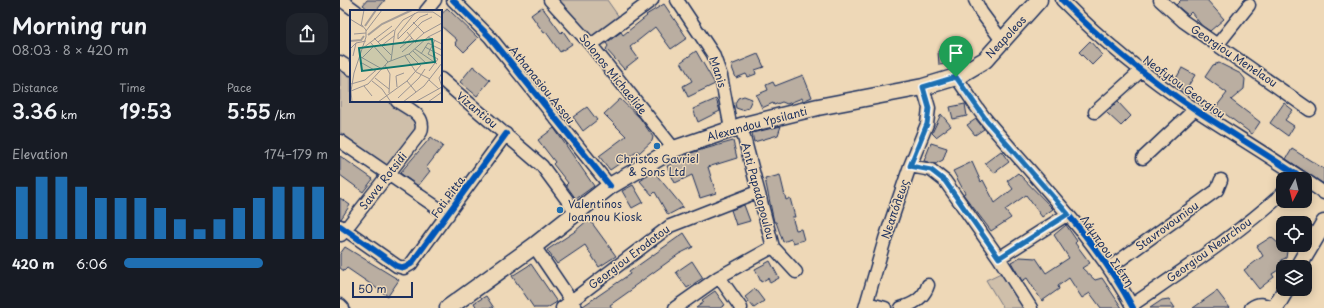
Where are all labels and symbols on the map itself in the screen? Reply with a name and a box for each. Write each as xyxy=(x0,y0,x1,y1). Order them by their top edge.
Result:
inset map xyxy=(350,10,442,102)
street label: Neapoleos xyxy=(981,11,1030,62)
street label: Georgiou Menelaou xyxy=(1187,20,1281,91)
street label: Solonos Michaelide xyxy=(575,30,651,118)
pin xyxy=(939,36,973,77)
street label: Athanasiou Assou xyxy=(505,42,579,128)
street label: Neofytou Georgiou xyxy=(1140,51,1229,122)
street label: Manis xyxy=(705,54,731,90)
street label: Vizantiou xyxy=(453,87,502,132)
street label: Alexandou Ypsilanti xyxy=(705,102,809,145)
street label: Anti Papadopoulou xyxy=(737,140,780,241)
marker: Christos Gavriel & Sons Ltd xyxy=(652,141,662,151)
street label: Savva Rotsidi xyxy=(355,148,411,213)
place label: Christos Gavriel & Sons Ltd xyxy=(615,150,699,180)
street label: Foti Pitta xyxy=(426,172,469,221)
north arrow xyxy=(1276,172,1312,208)
street label: Νεαπόλεως xyxy=(876,176,913,241)
place label: Valentinos Ioannou Kiosk xyxy=(568,195,642,225)
street label: Stavrovouniou xyxy=(1132,197,1202,254)
marker: Valentinos Ioannou Kiosk xyxy=(555,205,565,215)
street label: Λάμπρου Σιέπη xyxy=(1076,212,1138,290)
street label: Georgiou Nearchou xyxy=(1163,213,1255,286)
street label: Georgiou Erodotou xyxy=(584,220,673,293)
scale bar xyxy=(352,280,413,299)

